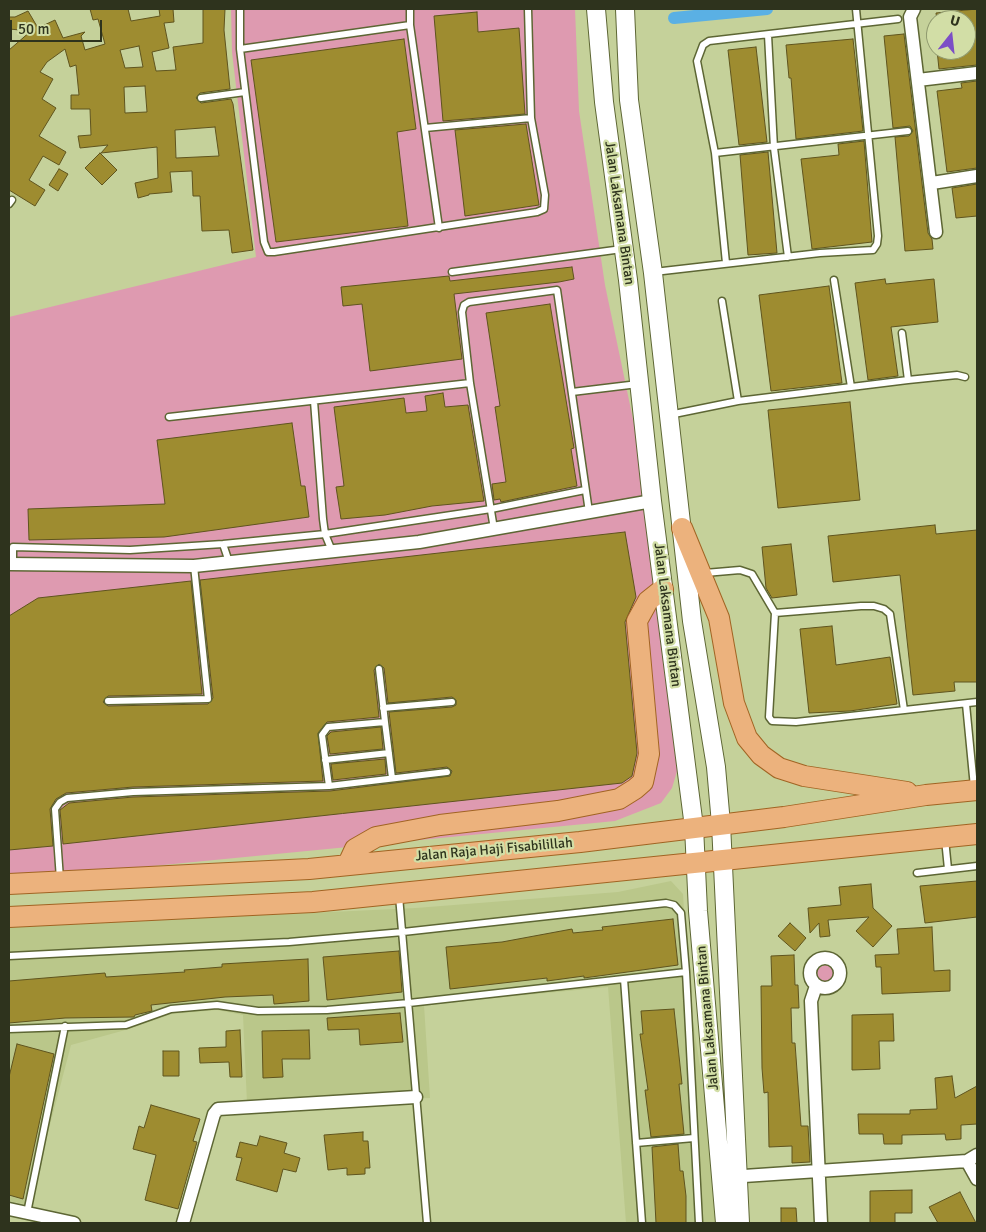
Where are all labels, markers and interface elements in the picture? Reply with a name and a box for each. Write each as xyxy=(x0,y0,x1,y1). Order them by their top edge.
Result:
scale bar xyxy=(12,10,105,42)
north arrow xyxy=(926,10,976,60)
text: U xyxy=(948,12,962,31)
text: 50 m xyxy=(18,20,49,38)
street label: Jalan Laksamana Bintan xyxy=(601,140,637,286)
street label: Jalan Laksamana Bintan xyxy=(650,542,684,688)
street label: Jalan Raja Haji Fisabilillah xyxy=(415,835,573,865)
street label: Jalan Laksamana Bintan xyxy=(693,945,723,1091)

